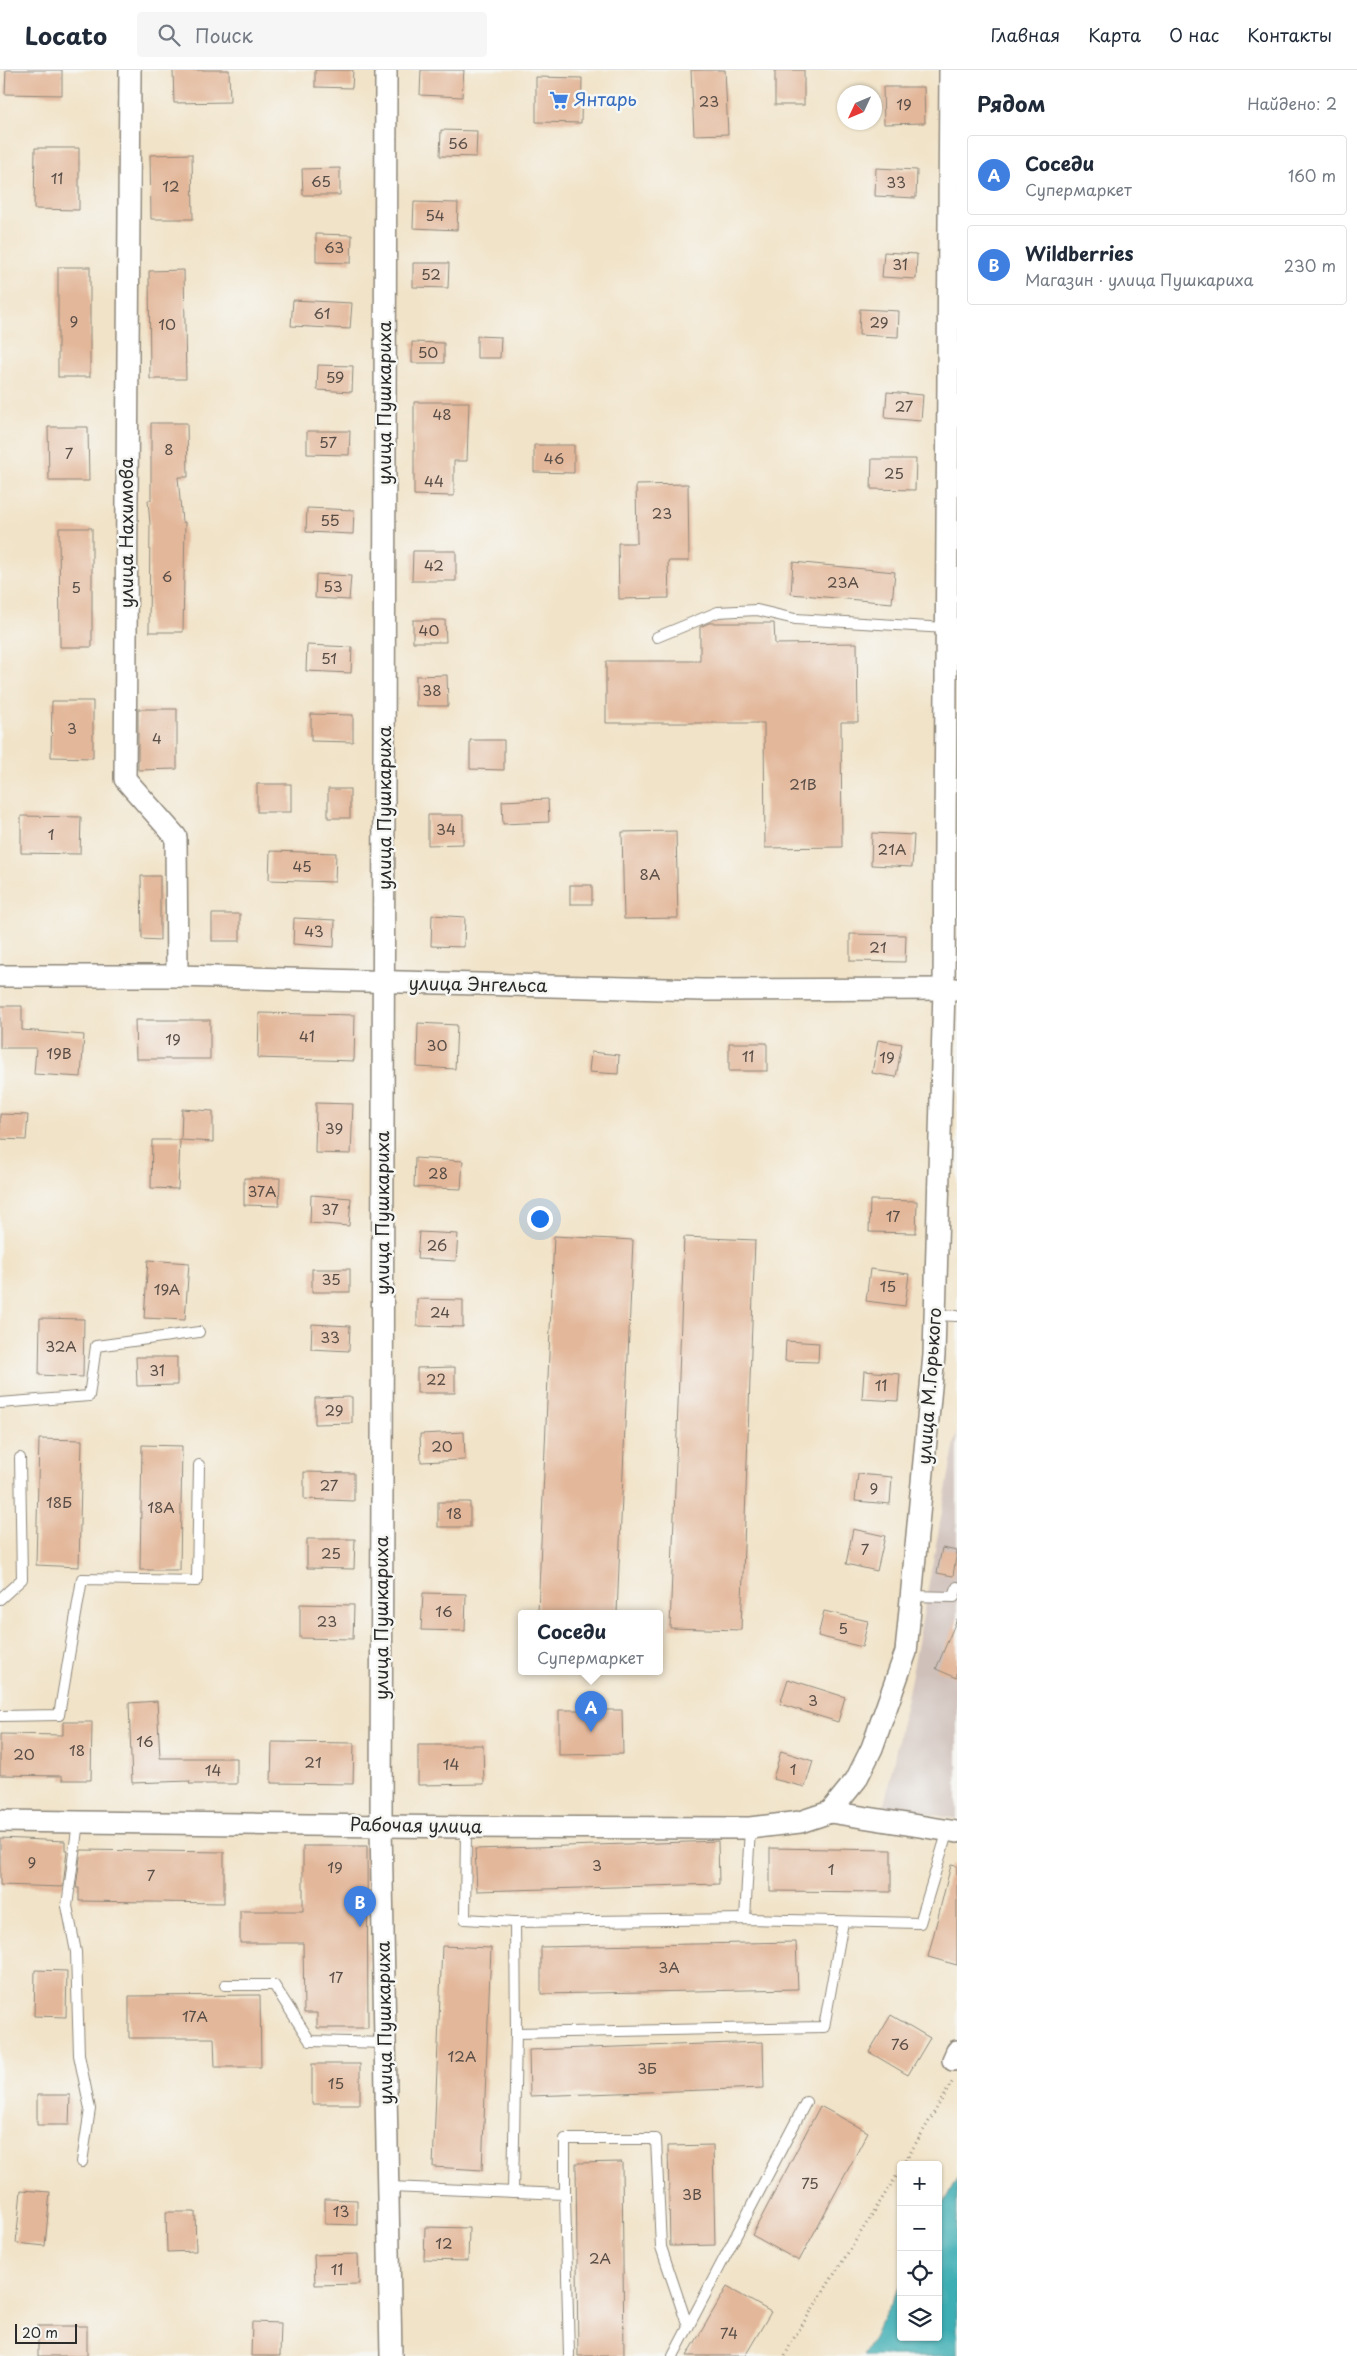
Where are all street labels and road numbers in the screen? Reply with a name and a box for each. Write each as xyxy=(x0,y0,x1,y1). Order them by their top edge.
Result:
street label: улица Пушкариха xyxy=(370,320,397,485)
street label: улица Нахимова xyxy=(112,457,139,608)
street label: улица Пушкариха xyxy=(370,725,397,890)
street label: улица Энгельса xyxy=(408,969,548,998)
street label: улица Пушкариха xyxy=(368,1130,395,1295)
street label: улица М.Горького xyxy=(910,1306,947,1465)
street label: улица Пушкариха xyxy=(367,1535,394,1700)
street label: Рабочая улица xyxy=(350,1810,483,1839)
street label: улица Пушкариха xyxy=(369,1940,398,2105)

